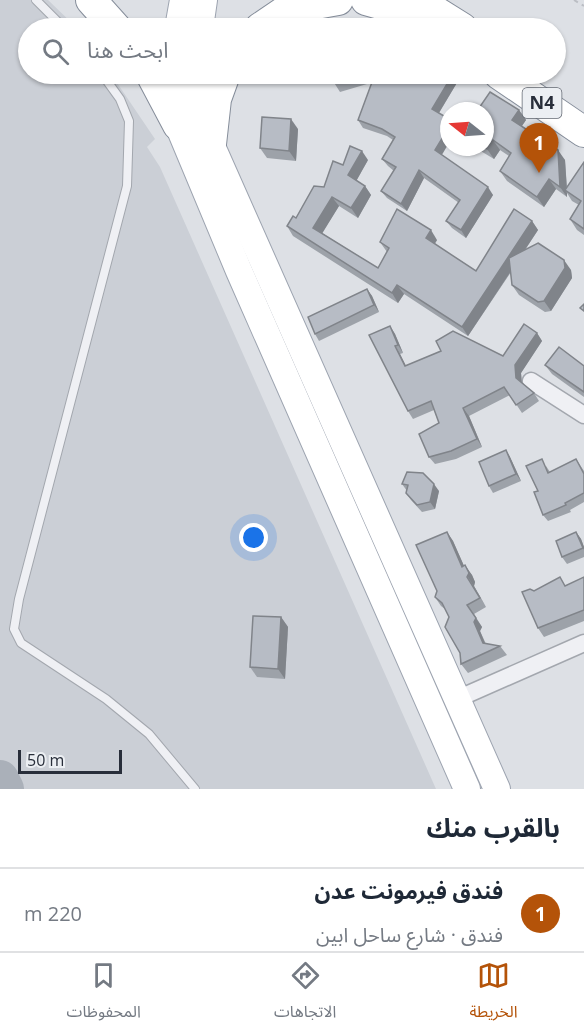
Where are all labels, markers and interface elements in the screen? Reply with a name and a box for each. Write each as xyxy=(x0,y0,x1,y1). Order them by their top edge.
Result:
search box xyxy=(18,18,566,84)
text: ابحث هنا xyxy=(87,34,169,64)
icon: search xyxy=(39,35,72,68)
road number: N4 xyxy=(522,88,562,118)
north arrow xyxy=(440,102,494,156)
pin: 1 xyxy=(520,124,558,173)
your location xyxy=(239,523,268,552)
scale bar xyxy=(18,747,122,774)
text: 50 m xyxy=(27,749,64,771)
text: بالقرب منك xyxy=(426,809,560,845)
text: فندق فيرمونت عدن xyxy=(314,875,503,905)
text: 220 m xyxy=(24,900,82,927)
text: 1 xyxy=(535,900,546,927)
text: فندق · شارع ساحل ابين xyxy=(316,921,503,948)
tab: المحفوظات xyxy=(67,959,141,1029)
tab: الاتجاهات xyxy=(274,959,336,1029)
tab: الخريطة xyxy=(470,959,517,1029)

